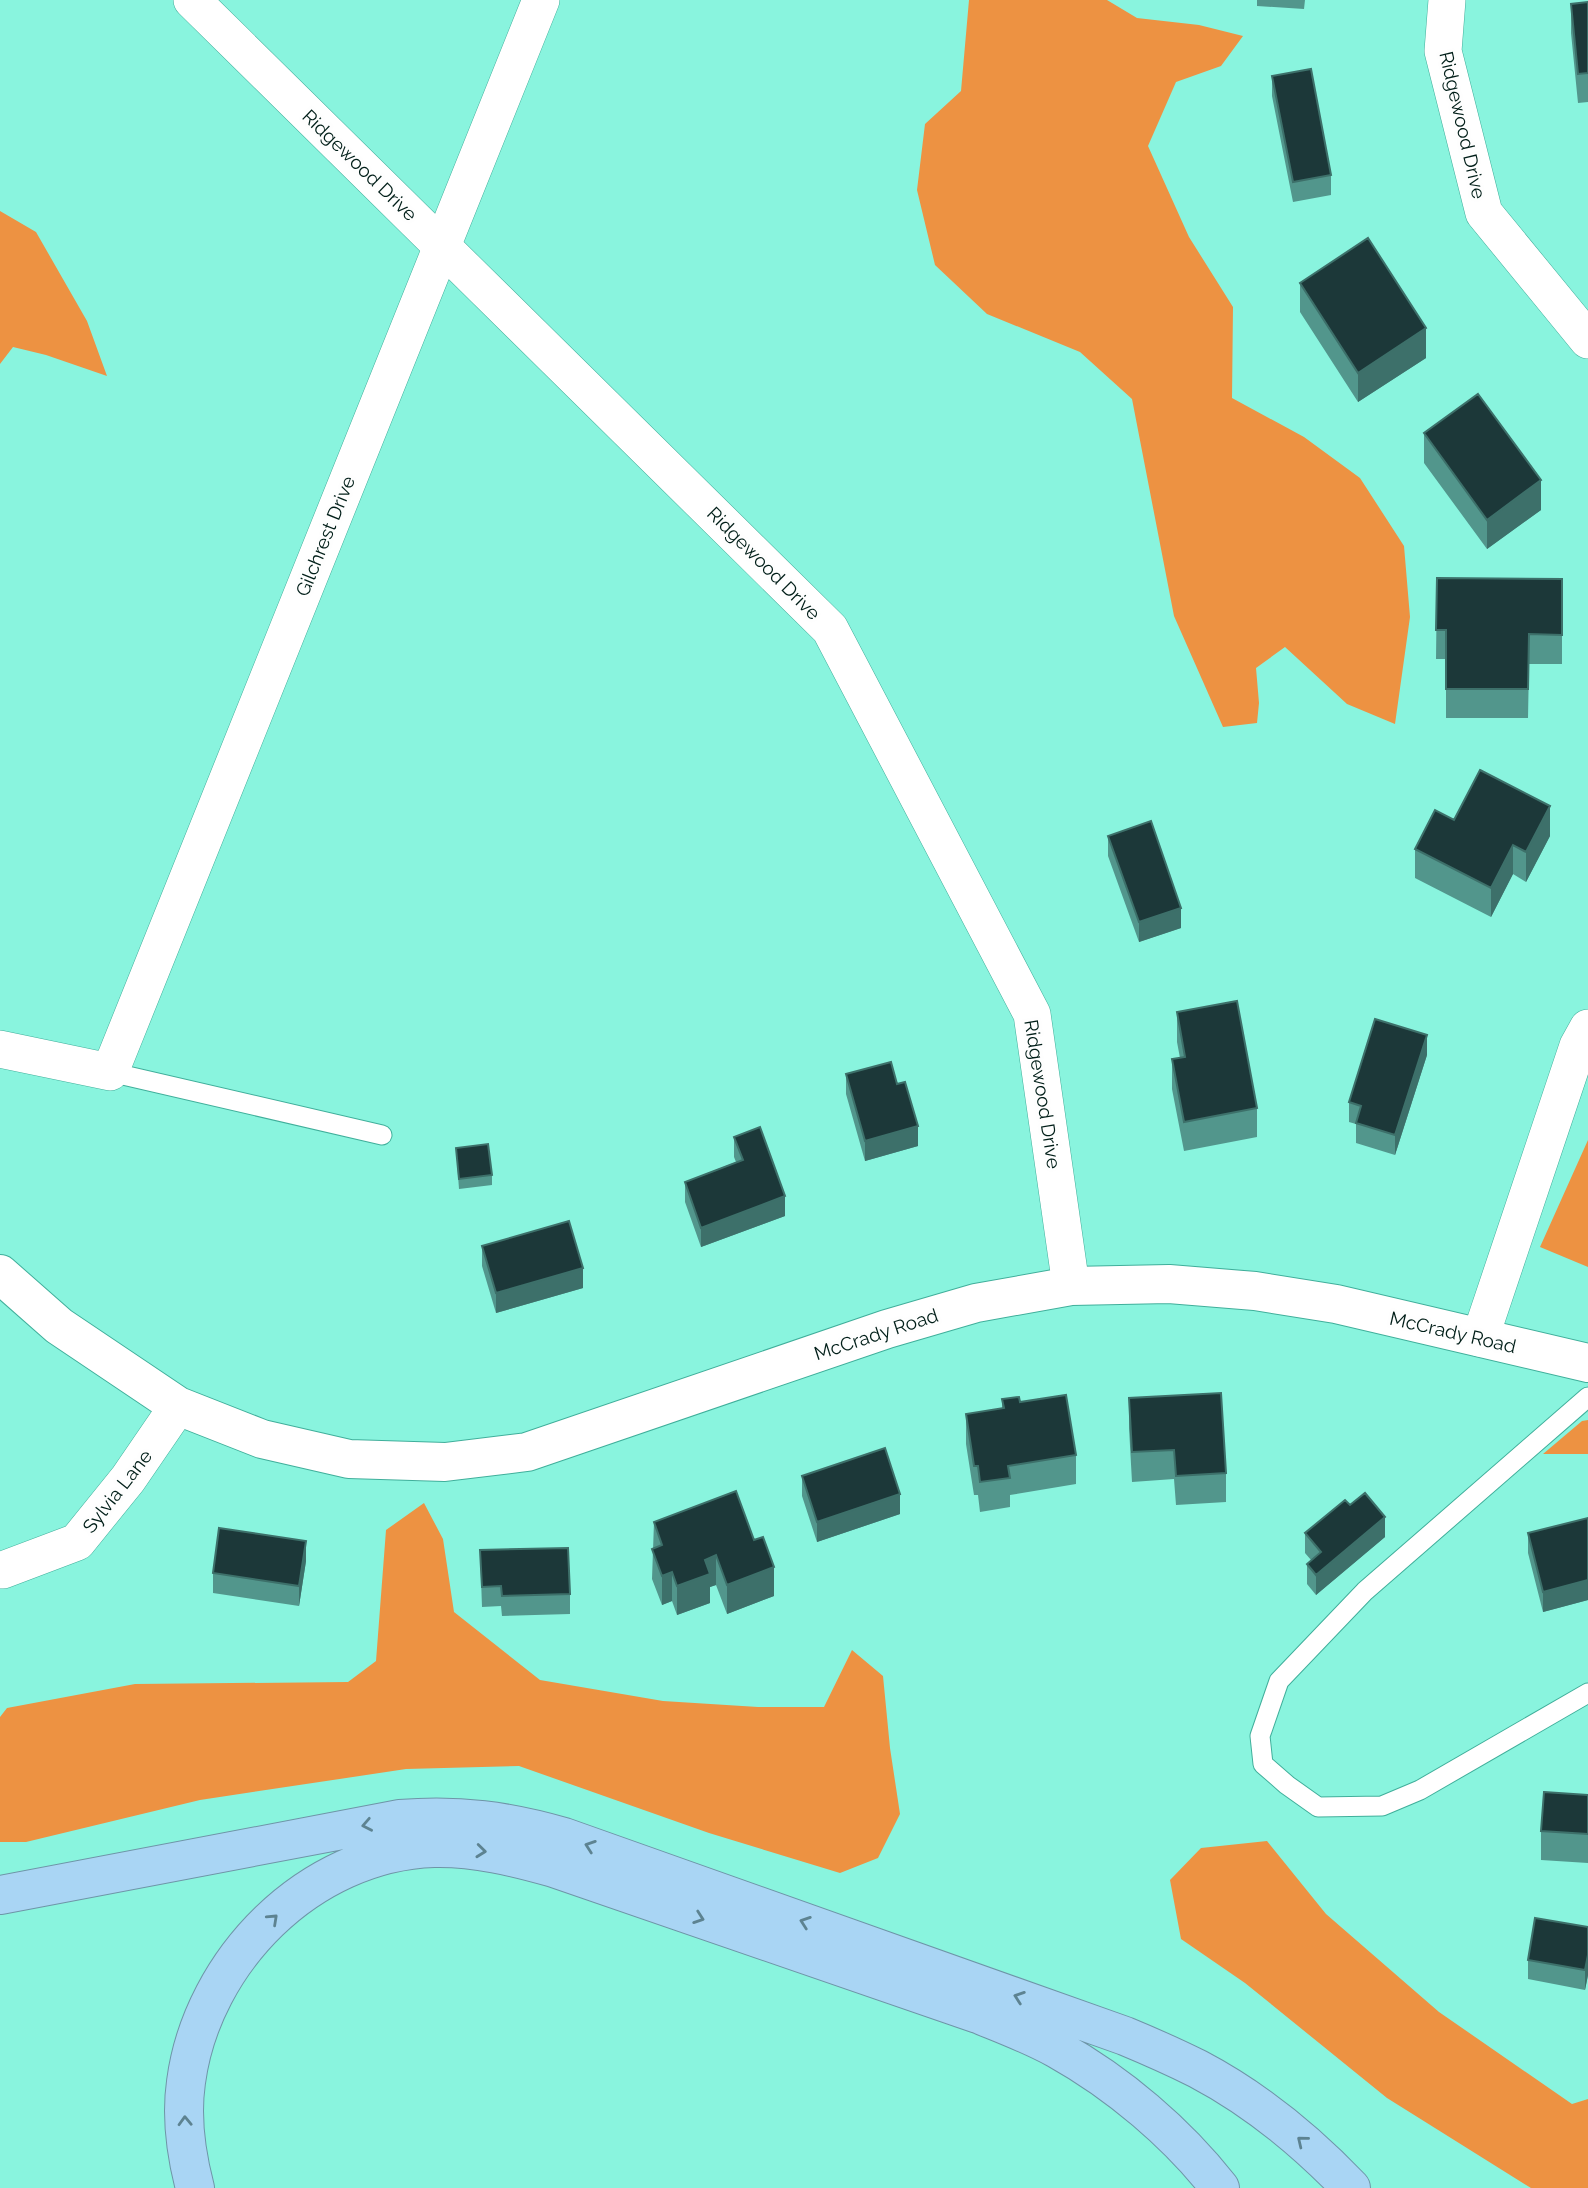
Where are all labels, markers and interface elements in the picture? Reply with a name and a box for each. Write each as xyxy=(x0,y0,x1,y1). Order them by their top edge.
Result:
street label: Ridgewood Drive xyxy=(1435,49,1491,201)
street label: Ridgewood Drive xyxy=(298,105,422,225)
street label: Gilchrest Drive xyxy=(291,473,359,599)
street label: Ridgewood Drive xyxy=(703,502,825,624)
street label: Ridgewood Drive xyxy=(1020,1018,1066,1170)
street label: McCrady Road xyxy=(811,1304,941,1364)
street label: McCrady Road xyxy=(1388,1307,1518,1357)
street label: Sylvia Lane xyxy=(78,1445,156,1537)
one-way arrow xyxy=(361,1817,373,1832)
one-way arrow xyxy=(585,1840,597,1854)
one-way arrow xyxy=(476,1844,487,1859)
one-way arrow xyxy=(692,1910,704,1924)
one-way arrow xyxy=(265,1914,278,1927)
one-way arrow xyxy=(799,1916,811,1930)
one-way arrow xyxy=(1014,1991,1026,2005)
one-way arrow xyxy=(177,2115,192,2126)
one-way arrow xyxy=(1297,2137,1310,2149)

